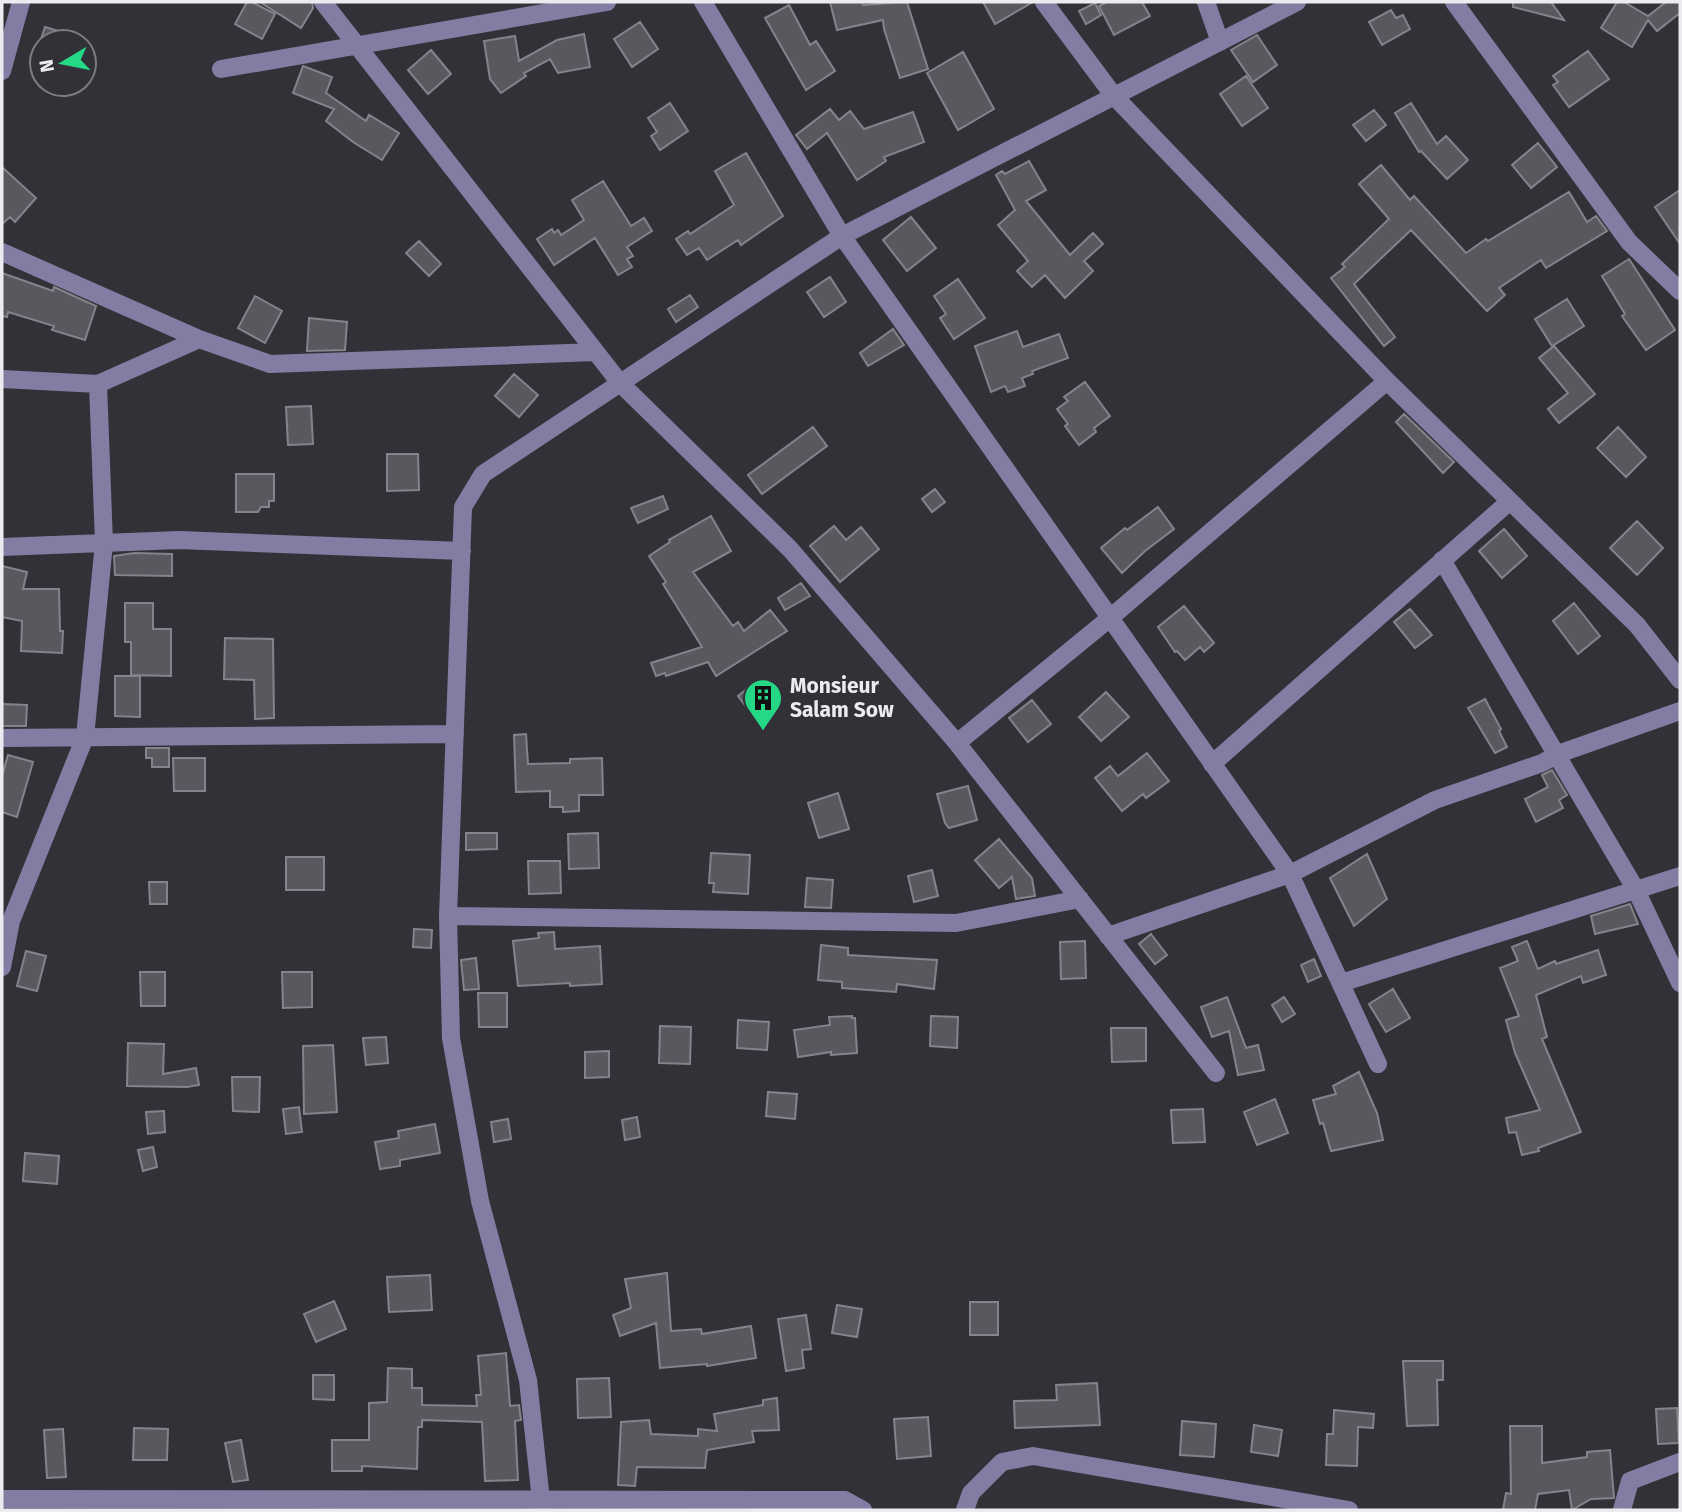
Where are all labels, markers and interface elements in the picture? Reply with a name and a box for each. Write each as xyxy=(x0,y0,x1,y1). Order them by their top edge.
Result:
north arrow xyxy=(28,28,98,98)
text: N xyxy=(34,58,59,74)
place label: Monsieur Salam Sow xyxy=(790,673,894,723)
building icon: Monsieur Salam Sow xyxy=(742,677,784,732)

